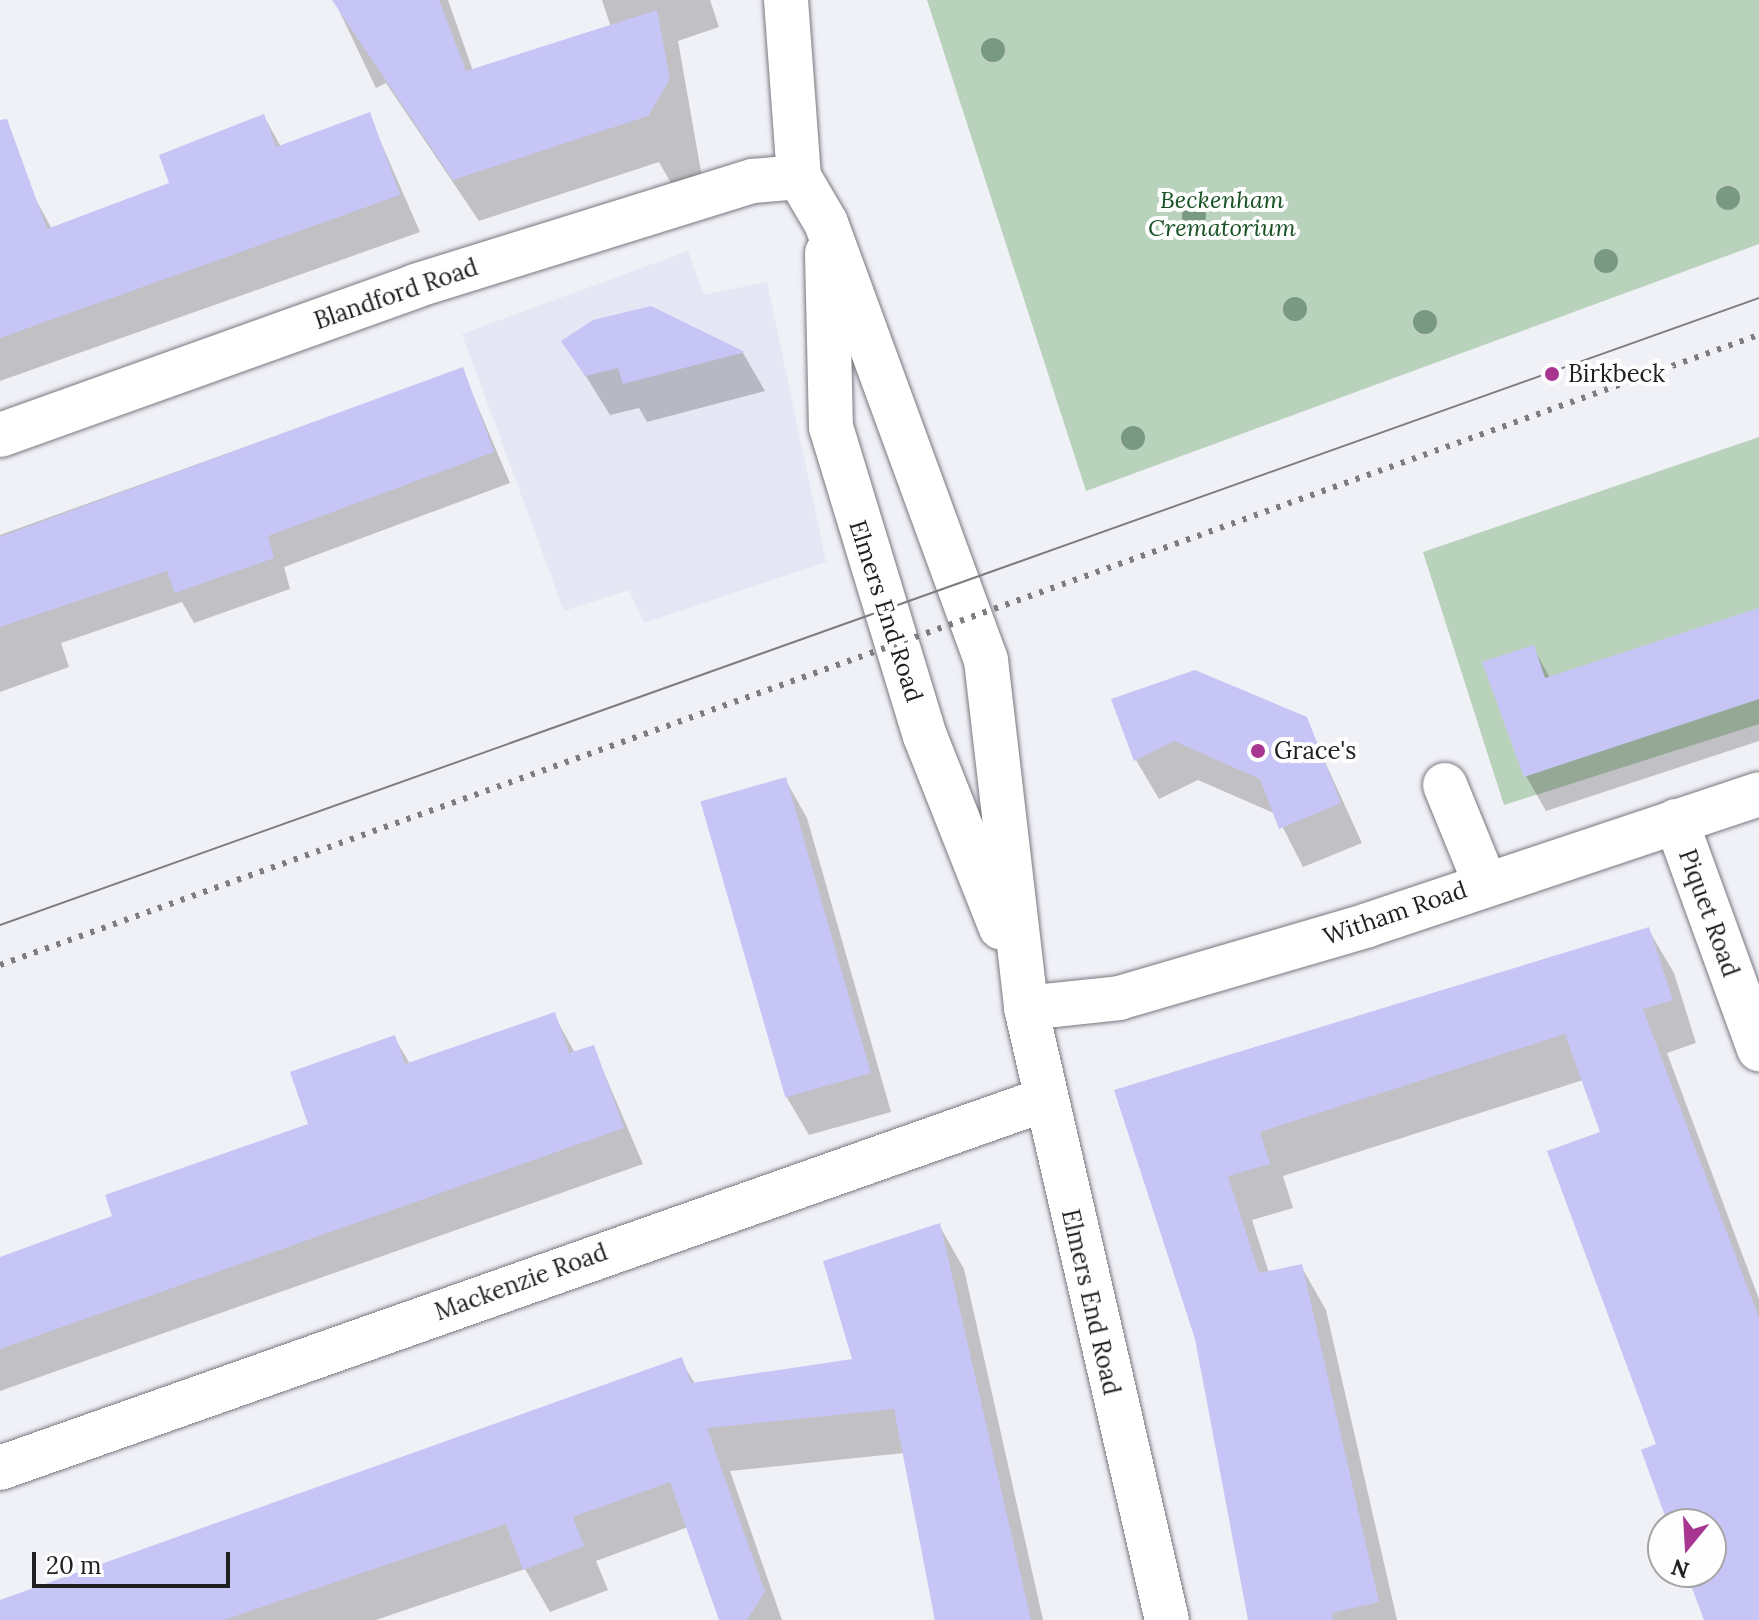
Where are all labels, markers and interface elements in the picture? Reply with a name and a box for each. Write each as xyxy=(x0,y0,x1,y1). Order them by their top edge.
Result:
park label: Beckenham Crematorium xyxy=(1148,186,1296,242)
street label: Blandford Road xyxy=(310,253,482,335)
place label: Birkbeck xyxy=(1568,360,1665,388)
marker: Birkbeck xyxy=(1543,365,1561,383)
street label: Elmers End Road xyxy=(843,516,929,706)
place label: Grace's xyxy=(1274,737,1356,765)
marker: Grace's xyxy=(1249,742,1267,760)
street label: Piquet Road xyxy=(1673,845,1745,981)
street label: Witham Road xyxy=(1319,875,1471,951)
street label: Elmers End Road xyxy=(1056,1206,1126,1398)
street label: Mackenzie Road xyxy=(431,1237,611,1327)
north arrow xyxy=(1647,1508,1727,1588)
scale bar xyxy=(36,1536,234,1586)
text: 20 m xyxy=(46,1550,102,1581)
text: N xyxy=(1668,1553,1693,1585)

